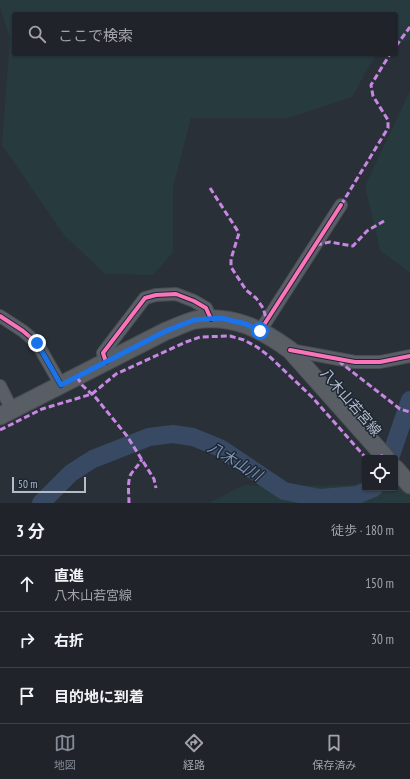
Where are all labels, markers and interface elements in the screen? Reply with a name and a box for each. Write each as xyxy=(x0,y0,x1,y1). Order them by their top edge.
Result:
search box xyxy=(12,12,398,56)
icon: search xyxy=(26,23,48,45)
text: ここで検索 xyxy=(58,26,133,45)
route start xyxy=(251,322,269,340)
route end xyxy=(28,334,46,352)
street label: 八木山若宮線 xyxy=(317,364,385,440)
water label: 八木山川 xyxy=(204,437,267,486)
map controls xyxy=(362,455,398,491)
button: locate xyxy=(362,455,398,491)
scale bar xyxy=(12,475,86,494)
text: 50 m xyxy=(18,477,37,491)
text: 3 分 xyxy=(16,520,45,542)
text: 徒歩 · 180 m xyxy=(331,522,394,539)
text: 直進 xyxy=(54,566,84,585)
icon: ahead xyxy=(16,573,38,595)
text: 150 m xyxy=(365,575,394,592)
text: 八木山若宮線 xyxy=(54,587,132,604)
icon: right xyxy=(16,629,38,651)
text: 右折 xyxy=(54,631,84,650)
text: 30 m xyxy=(371,631,394,648)
icon: arrive xyxy=(16,685,38,707)
text: 目的地に到着 xyxy=(54,687,144,706)
tab: 地図 xyxy=(54,732,76,772)
tab: 経路 xyxy=(183,732,205,772)
tab: 保存済み xyxy=(312,732,356,772)

